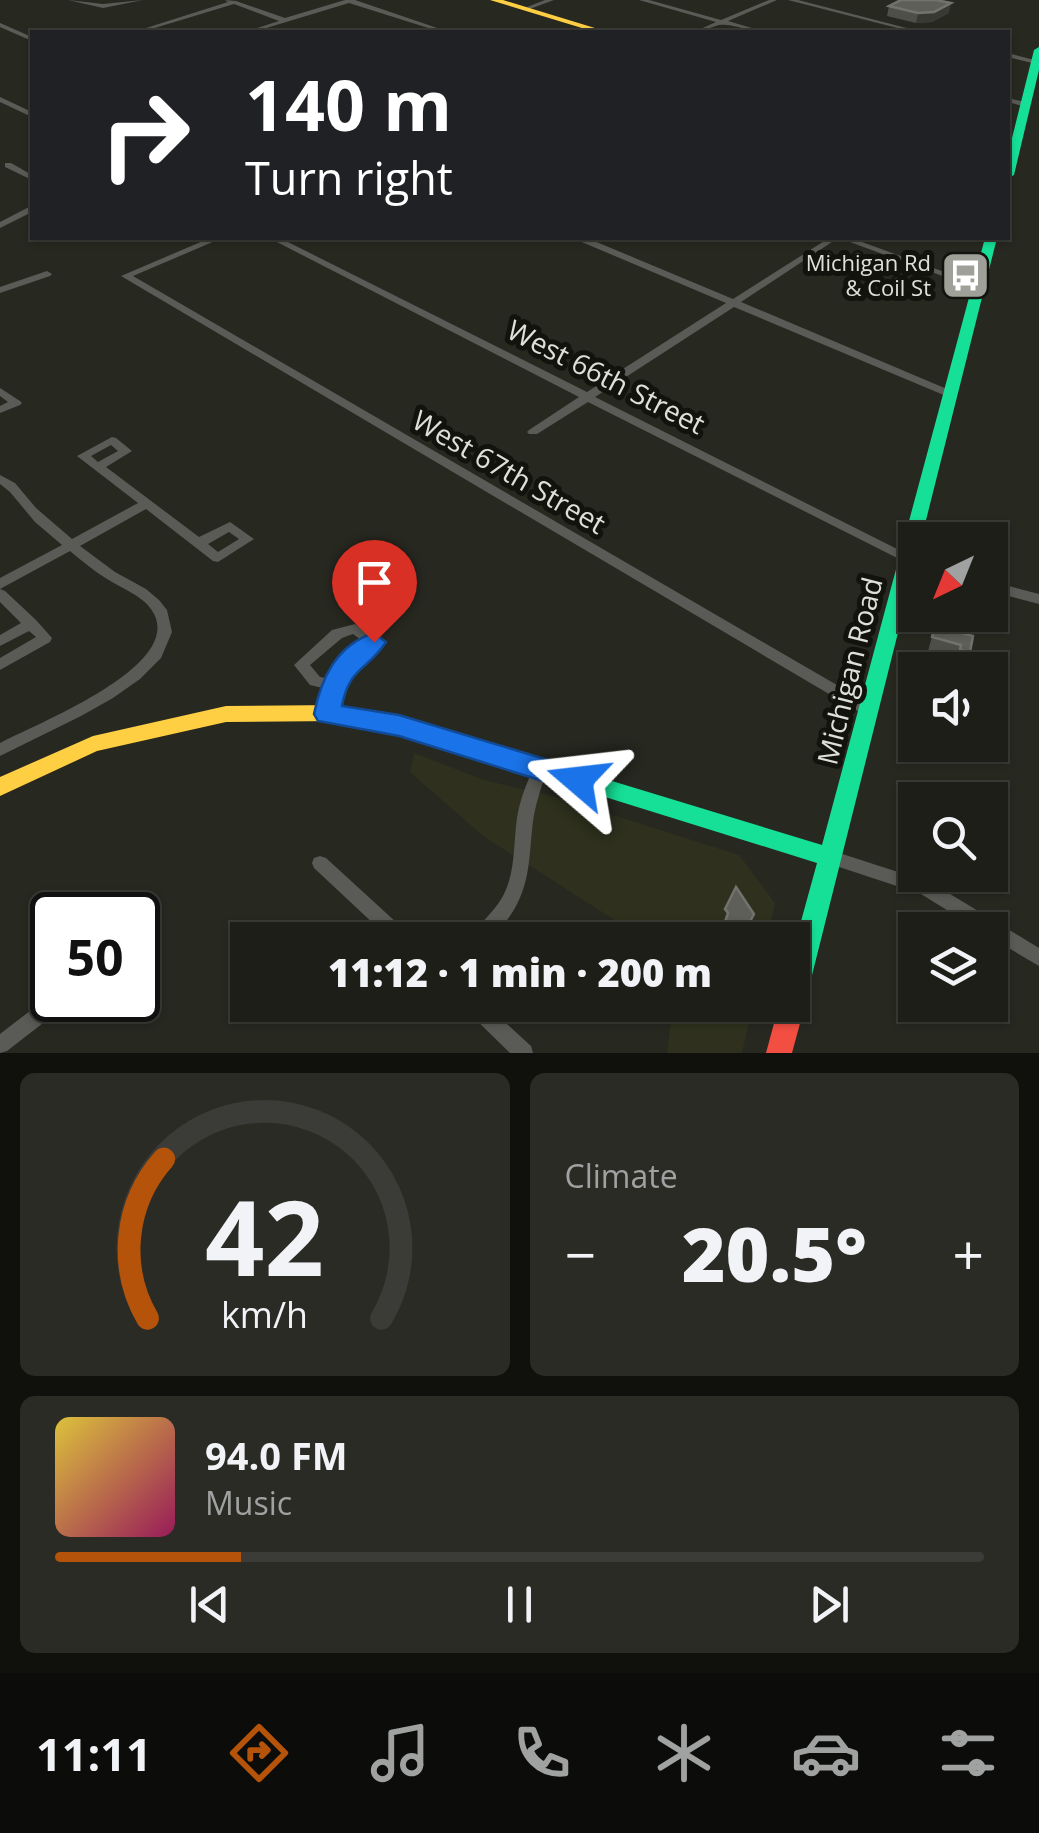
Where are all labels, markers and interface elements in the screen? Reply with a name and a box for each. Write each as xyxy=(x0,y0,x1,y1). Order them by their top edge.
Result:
text: 140 m xyxy=(245,56,452,152)
icon: right xyxy=(80,70,210,200)
text: Turn right xyxy=(245,147,453,208)
place label: Michigan Rd & Coil St xyxy=(806,247,931,302)
bus stop icon: Michigan Rd & Coil St xyxy=(940,250,992,302)
street label: West 66th Street xyxy=(501,310,712,442)
street label: West 67th Street xyxy=(406,400,613,542)
north arrow xyxy=(898,522,1008,632)
map controls xyxy=(898,522,1008,1022)
pin xyxy=(332,540,417,643)
icon: arrive xyxy=(347,555,402,610)
street label: Michigan Road xyxy=(807,573,891,768)
button: sound xyxy=(898,652,1008,762)
position arrow xyxy=(526,728,630,832)
button: search xyxy=(898,782,1008,892)
speed limit sign: 50 xyxy=(30,892,160,1022)
button: layers xyxy=(898,912,1008,1022)
text: 11:12 · 1 min · 200 m xyxy=(328,946,712,998)
text: Climate xyxy=(565,1154,678,1197)
text: 42 xyxy=(205,1165,324,1306)
text: 20.5° xyxy=(682,1202,867,1304)
text: − xyxy=(565,1216,596,1291)
text: + xyxy=(953,1216,984,1291)
text: km/h xyxy=(221,1290,308,1338)
text: 94.0 FM xyxy=(205,1429,348,1481)
text: Music xyxy=(205,1481,292,1524)
icon: previous xyxy=(182,1577,237,1632)
icon: pause xyxy=(492,1577,547,1632)
icon: next xyxy=(802,1577,857,1632)
icon: directions xyxy=(224,1718,294,1788)
icon: music xyxy=(365,1718,435,1788)
icon: phone xyxy=(507,1718,577,1788)
icon: climate xyxy=(649,1718,719,1788)
icon: car xyxy=(791,1718,861,1788)
icon: filters xyxy=(933,1718,1003,1788)
text: 11:11 xyxy=(36,1723,152,1784)

